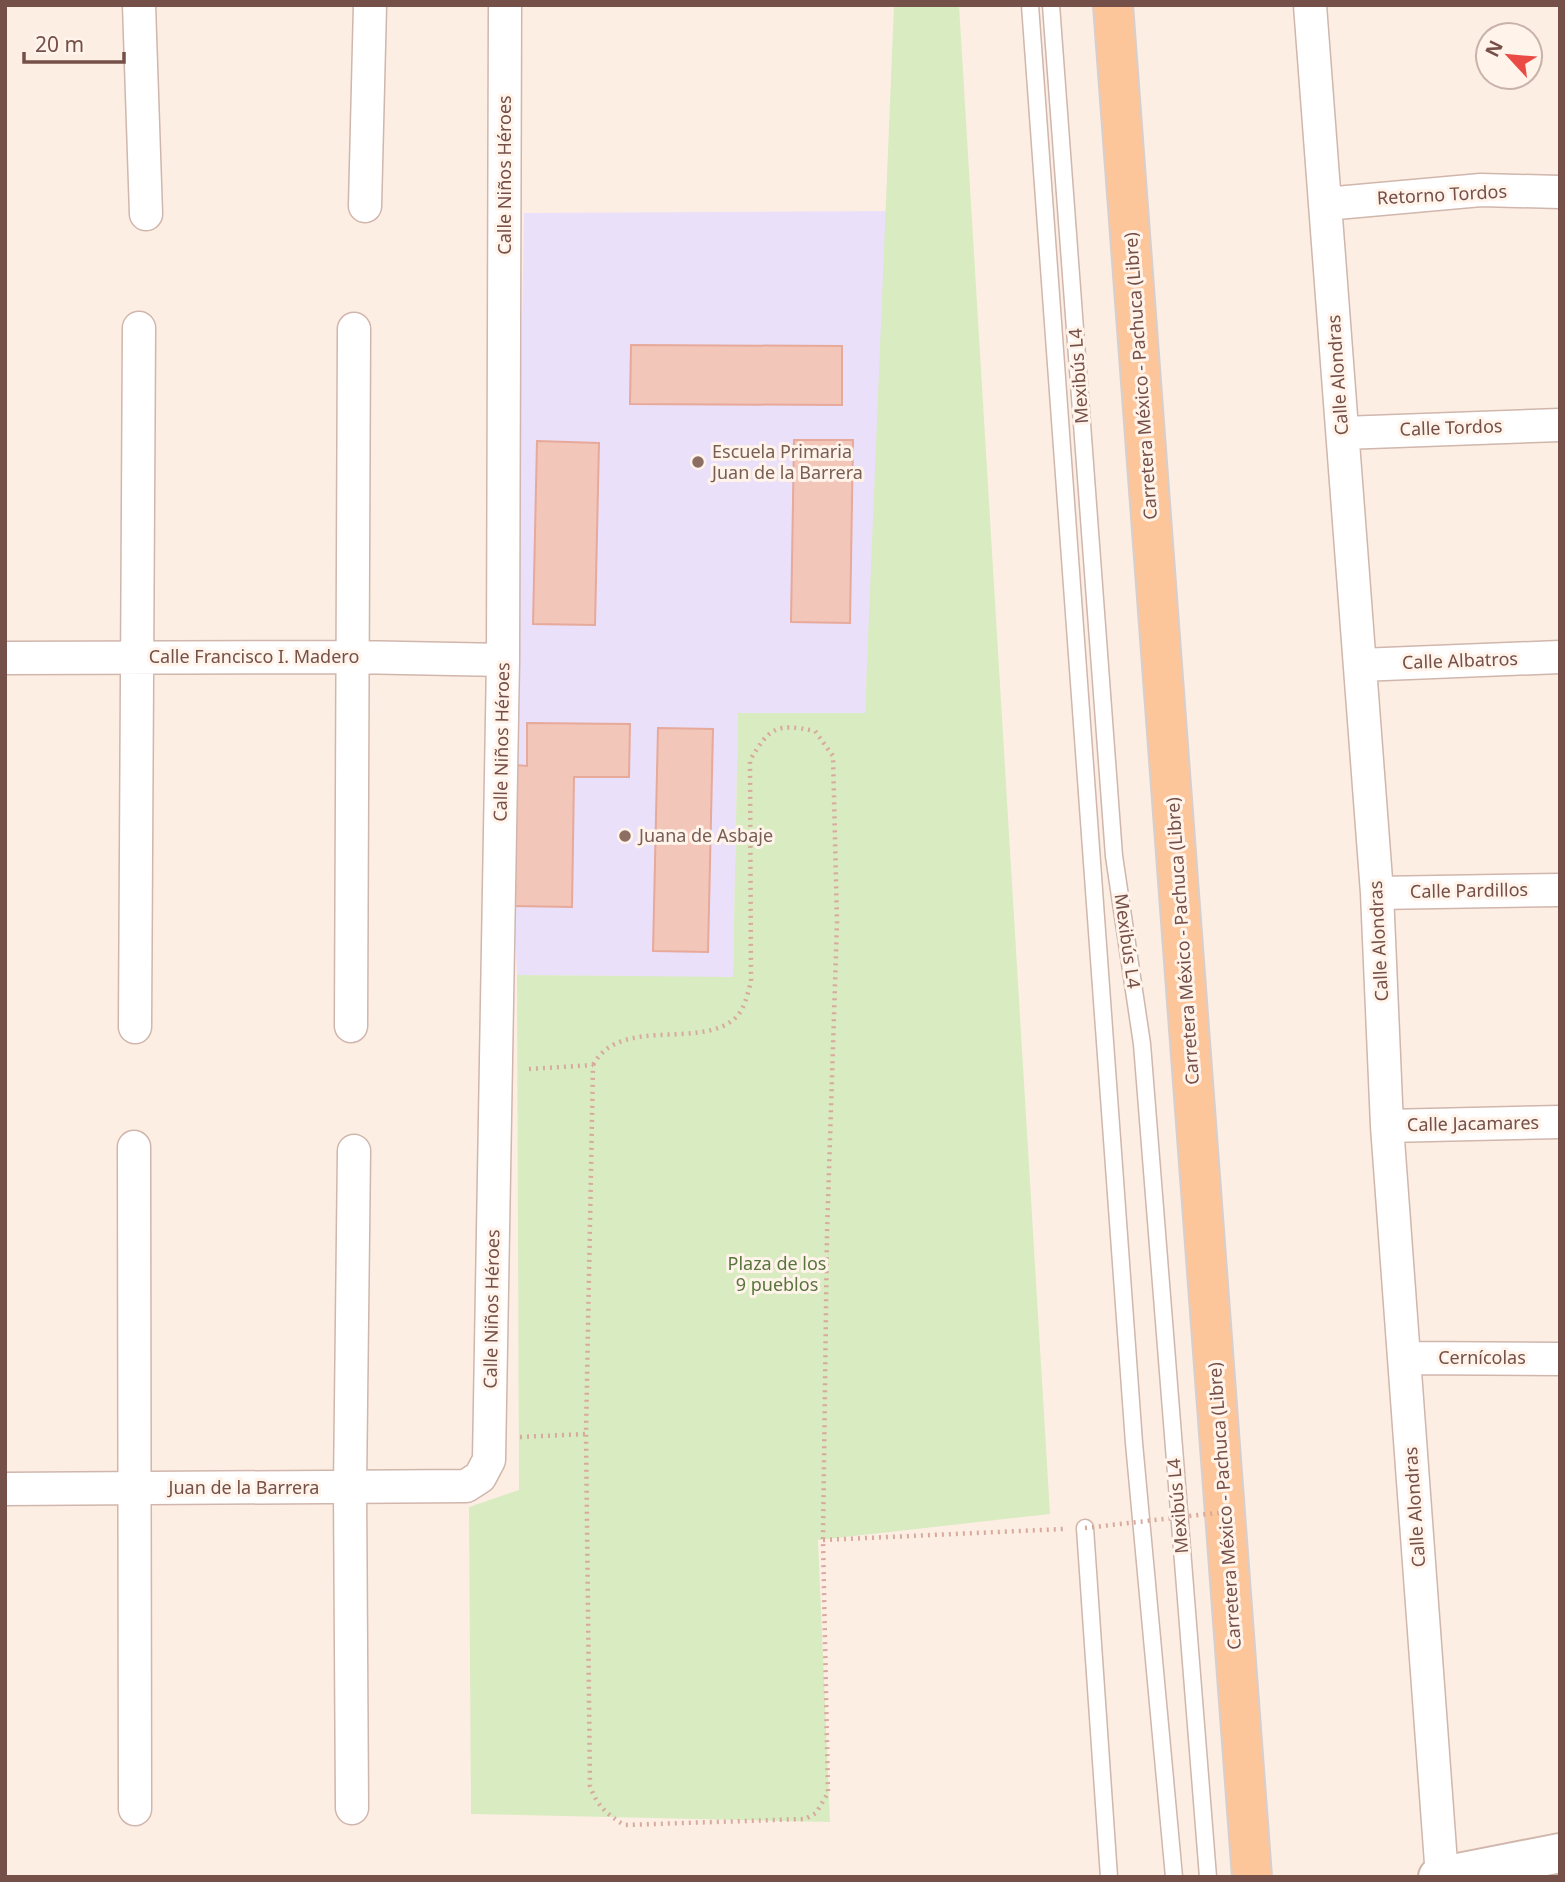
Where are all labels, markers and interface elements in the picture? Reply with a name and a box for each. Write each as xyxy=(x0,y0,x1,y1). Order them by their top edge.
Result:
scale bar xyxy=(24,21,124,65)
north arrow xyxy=(1474,21,1544,91)
text: 20 m xyxy=(35,30,84,58)
text: N xyxy=(1479,36,1509,61)
street label: Calle Niños Héroes xyxy=(492,95,516,255)
street label: Retorno Tordos xyxy=(1376,179,1508,209)
street label: Carretera México - Pachuca (Libre) xyxy=(1118,232,1162,521)
street label: Calle Alondras xyxy=(1321,314,1353,436)
street label: Mexibús L4 xyxy=(1063,328,1093,425)
street label: Calle Tordos xyxy=(1399,413,1503,441)
place label: Escuela Primaria Juan de la Barrera xyxy=(710,439,863,484)
marker: Escuela Primaria Juan de la Barrera xyxy=(690,454,706,470)
street label: Calle Francisco I. Madero xyxy=(149,644,359,668)
street label: Calle Albatros xyxy=(1402,646,1518,674)
street label: Calle Niños Héroes xyxy=(488,662,514,822)
street label: Carretera México - Pachuca (Libre) xyxy=(1160,797,1204,1086)
place label: Juana de Asbaje xyxy=(637,823,773,847)
marker: Juana de Asbaje xyxy=(617,828,633,844)
street label: Calle Pardillos xyxy=(1410,877,1528,903)
street label: Calle Alondras xyxy=(1363,880,1393,1002)
street label: Mexibús L4 xyxy=(1109,892,1147,990)
street label: Calle Jacamares xyxy=(1407,1110,1539,1136)
street label: Calle Niños Héroes xyxy=(478,1229,504,1389)
park label: Plaza de los 9 pueblos xyxy=(728,1251,826,1296)
street label: Cernícolas xyxy=(1438,1345,1526,1369)
street label: Carretera México - Pachuca (Libre) xyxy=(1202,1362,1246,1651)
street label: Calle Alondras xyxy=(1398,1446,1430,1568)
street label: Mexibús L4 xyxy=(1161,1457,1193,1555)
street label: Juan de la Barrera xyxy=(167,1475,319,1499)

